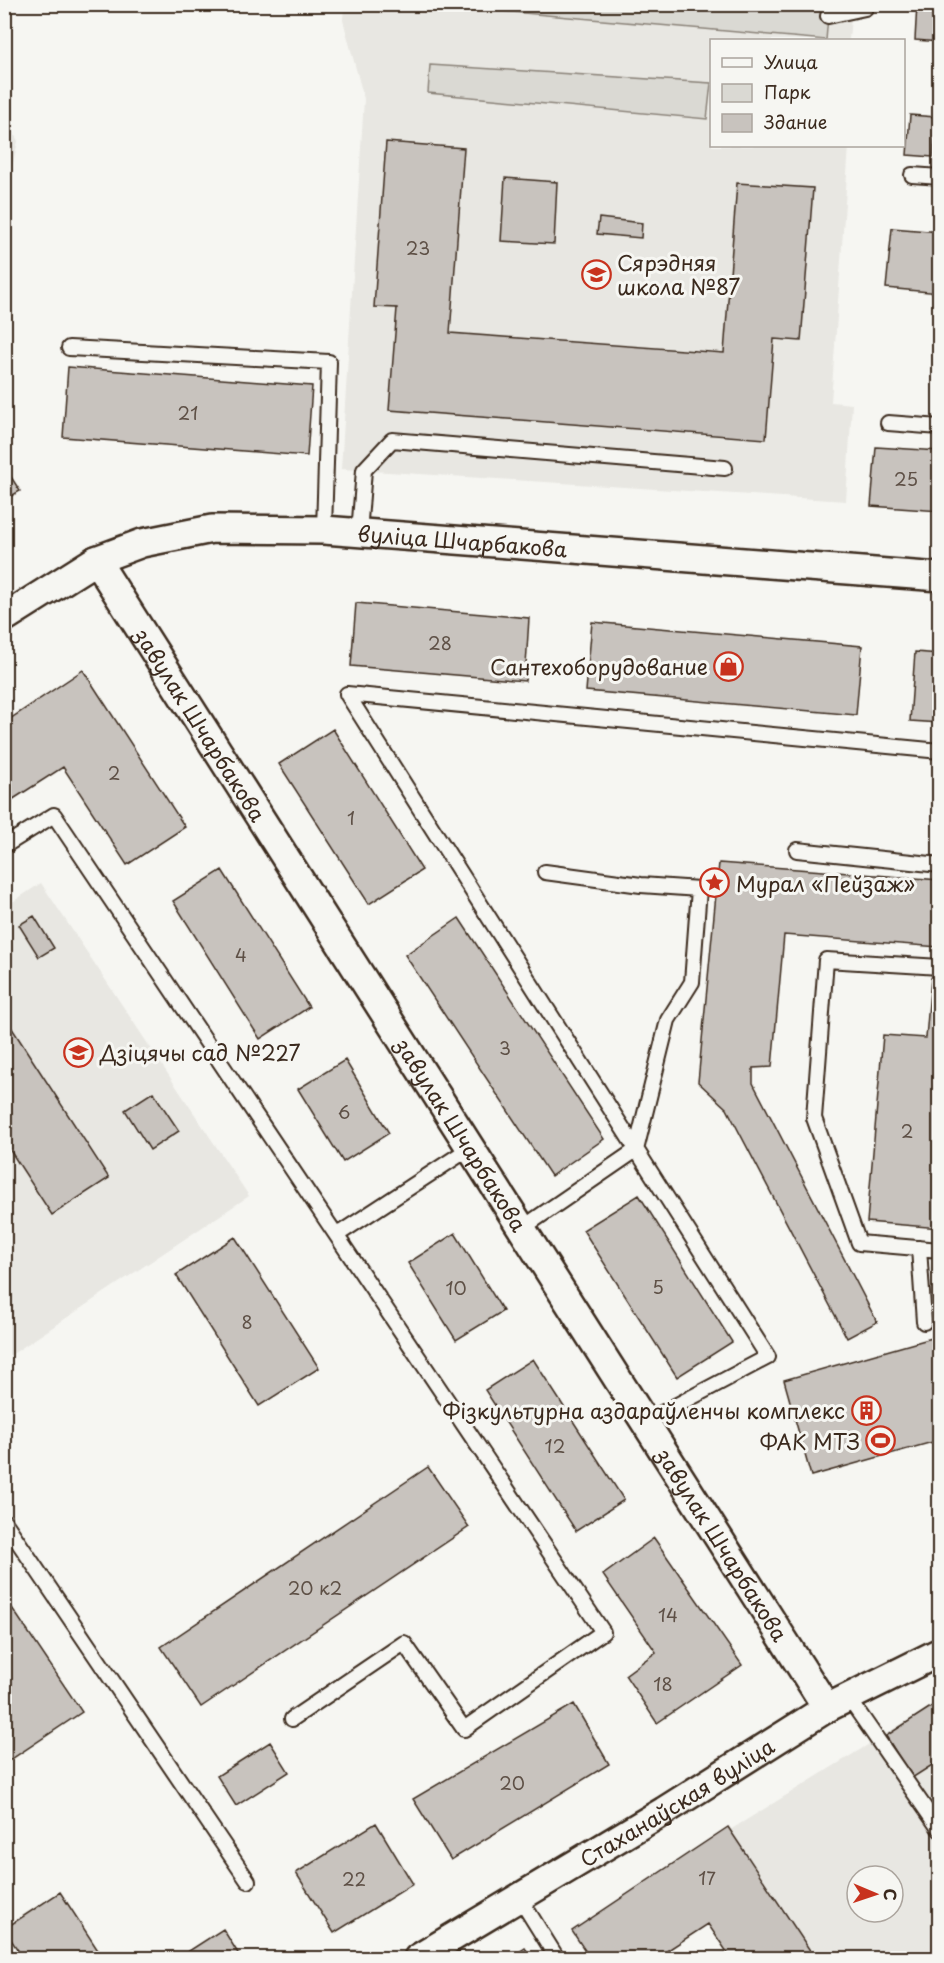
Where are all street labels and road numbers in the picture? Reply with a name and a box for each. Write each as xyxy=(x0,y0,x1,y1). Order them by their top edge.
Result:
street label: вуліца Шчарбакова xyxy=(357,517,568,565)
street label: завулак Шчарбакова xyxy=(127,621,274,828)
street label: завулак Шчарбакова xyxy=(388,1031,535,1237)
street label: завулак Шчарбакова xyxy=(649,1441,796,1647)
street label: Стаханаўская вуліца xyxy=(573,1729,780,1874)

